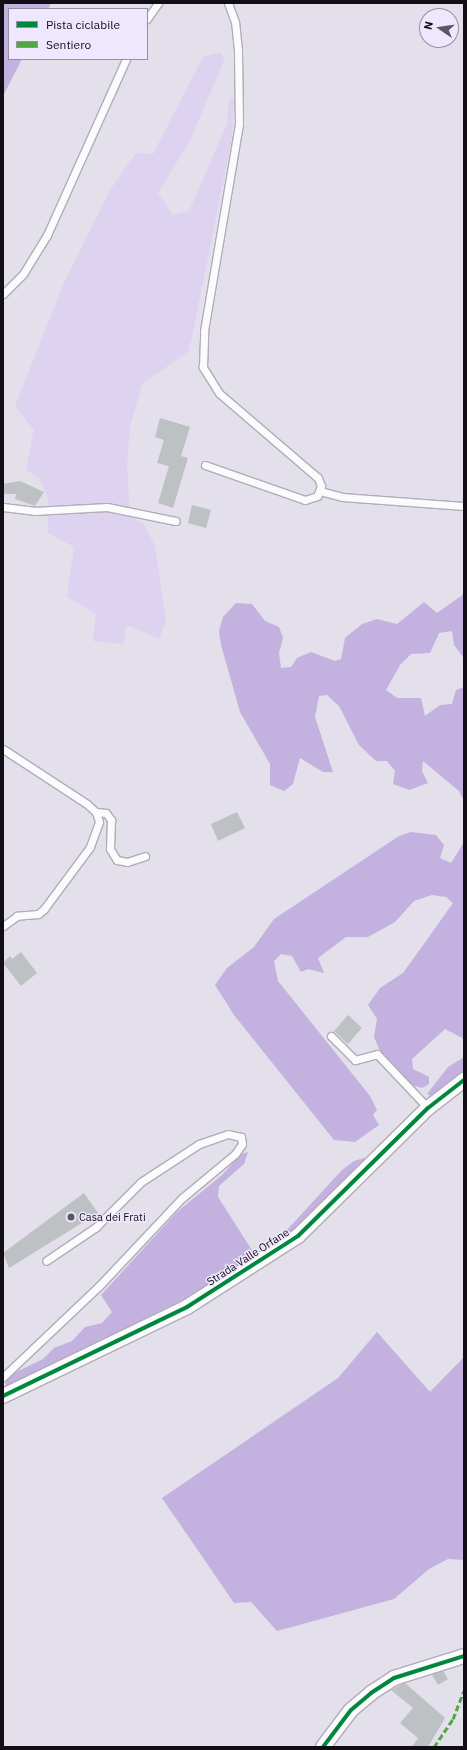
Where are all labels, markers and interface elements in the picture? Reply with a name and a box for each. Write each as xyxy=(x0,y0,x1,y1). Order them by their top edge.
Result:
legend xyxy=(8,8,148,60)
north arrow xyxy=(419,8,459,48)
text: Pista ciclabile xyxy=(46,17,120,32)
text: N xyxy=(421,20,436,31)
text: Sentiero xyxy=(46,37,91,52)
place label: Casa dei Frati xyxy=(79,1210,146,1224)
marker: Casa dei Frati xyxy=(66,1212,76,1222)
street label: Strada Valle Orfane xyxy=(204,1225,292,1289)

